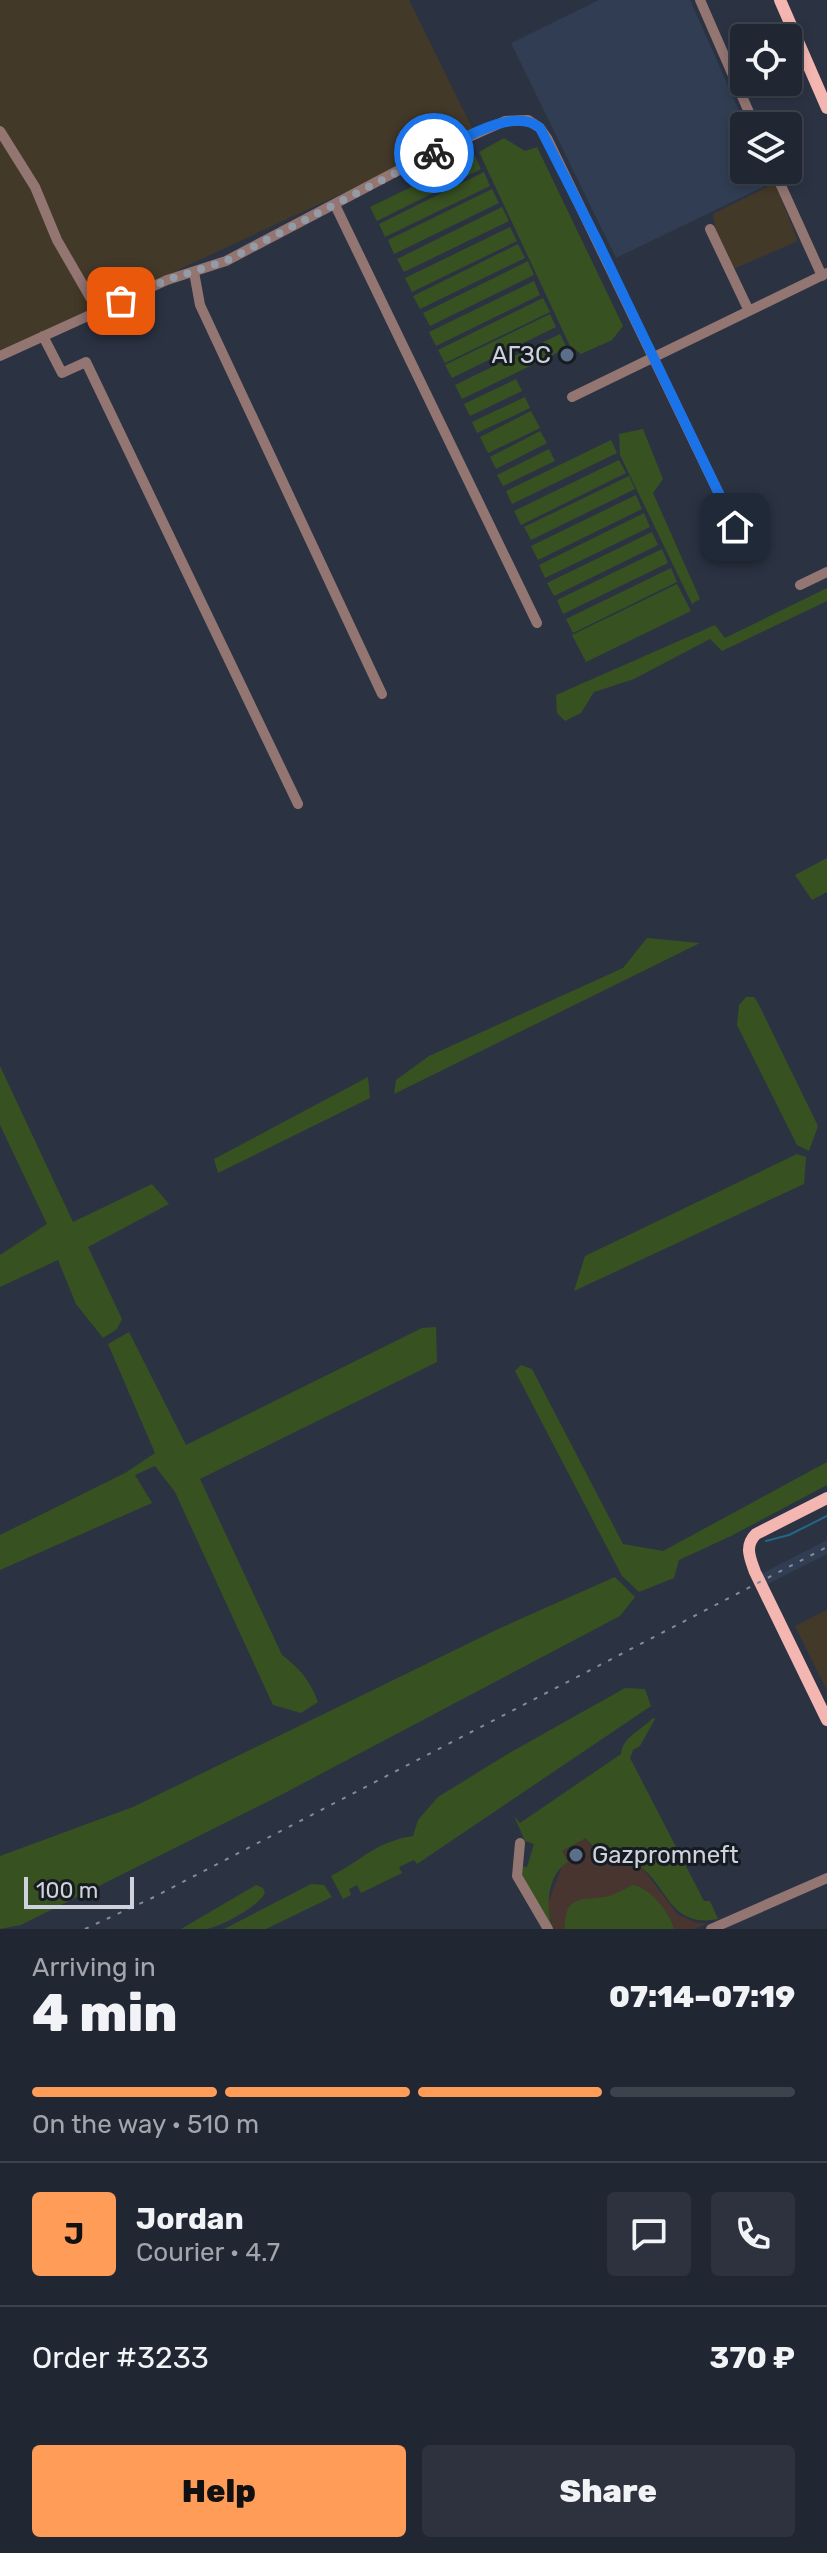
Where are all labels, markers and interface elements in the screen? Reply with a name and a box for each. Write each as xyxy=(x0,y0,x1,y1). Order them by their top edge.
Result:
map controls xyxy=(730,24,802,184)
button: locate xyxy=(730,24,802,96)
button: layers xyxy=(730,112,802,184)
courier xyxy=(394,113,474,193)
icon: bike xyxy=(412,131,456,175)
pin xyxy=(87,267,155,335)
icon: bag xyxy=(99,279,143,323)
place label: АГЗС xyxy=(491,341,551,369)
marker: АГЗС xyxy=(558,346,576,364)
pin xyxy=(701,493,769,561)
icon: home xyxy=(713,505,757,549)
place label: Gazpromneft xyxy=(592,1841,739,1869)
marker: Gazpromneft xyxy=(567,1846,585,1864)
scale bar xyxy=(24,1873,134,1909)
text: 100 m xyxy=(36,1877,98,1904)
text: Arriving in xyxy=(32,1952,156,1983)
text: 07:14–07:19 xyxy=(609,1979,795,2015)
text: 4 min xyxy=(32,1982,178,2044)
text: On the way · 510 m xyxy=(32,2109,259,2140)
button: chat xyxy=(607,2192,691,2276)
button: phone xyxy=(711,2192,795,2276)
text: Jordan xyxy=(136,2201,244,2237)
text: J xyxy=(64,2216,84,2252)
text: Courier · 4.7 xyxy=(136,2237,280,2268)
text: Order #3233 xyxy=(32,2340,209,2376)
text: 370 ₽ xyxy=(710,2340,795,2376)
button: Help xyxy=(32,2445,406,2537)
button: Share xyxy=(422,2445,795,2537)

